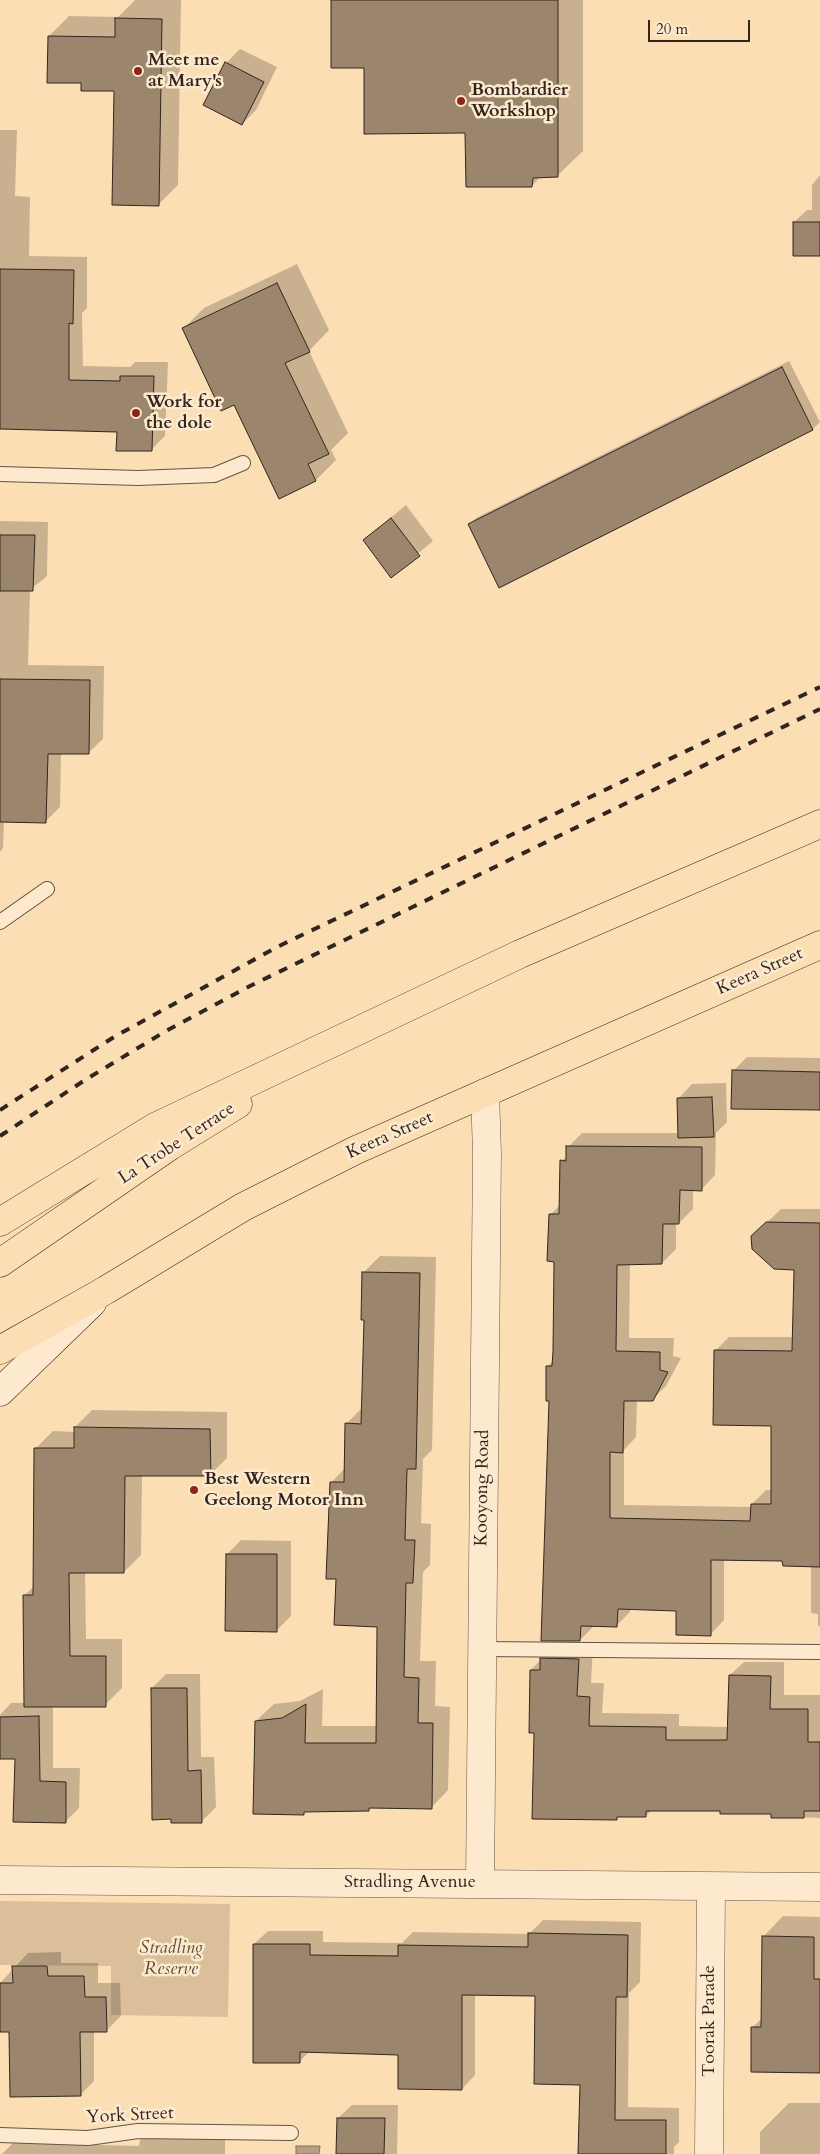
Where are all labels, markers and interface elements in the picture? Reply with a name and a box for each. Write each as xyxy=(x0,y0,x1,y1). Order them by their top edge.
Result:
scale bar xyxy=(650,10,752,42)
text: 20 m xyxy=(656,19,688,39)
place label: Meet me at Mary's xyxy=(148,50,222,92)
marker: Meet me at Mary's xyxy=(132,65,144,77)
place label: Bombardier Workshop xyxy=(471,80,568,122)
marker: Bombardier Workshop xyxy=(455,95,467,107)
place label: Work for the dole xyxy=(146,392,221,434)
marker: Work for the dole xyxy=(130,407,142,419)
street label: Keera Street xyxy=(713,943,807,1001)
street label: La Trobe Terrace xyxy=(115,1098,239,1190)
street label: Keera Street xyxy=(343,1107,437,1165)
street label: Kooyong Road xyxy=(471,1429,495,1547)
place label: Best Western Geelong Motor Inn xyxy=(204,1469,364,1512)
marker: Best Western Geelong Motor Inn xyxy=(188,1484,200,1496)
street label: Stradling Avenue xyxy=(344,1872,476,1894)
park label: Stradling Reserve xyxy=(139,1938,203,1980)
street label: Toorak Parade xyxy=(699,1965,721,2077)
street label: York Street xyxy=(86,2103,174,2129)

